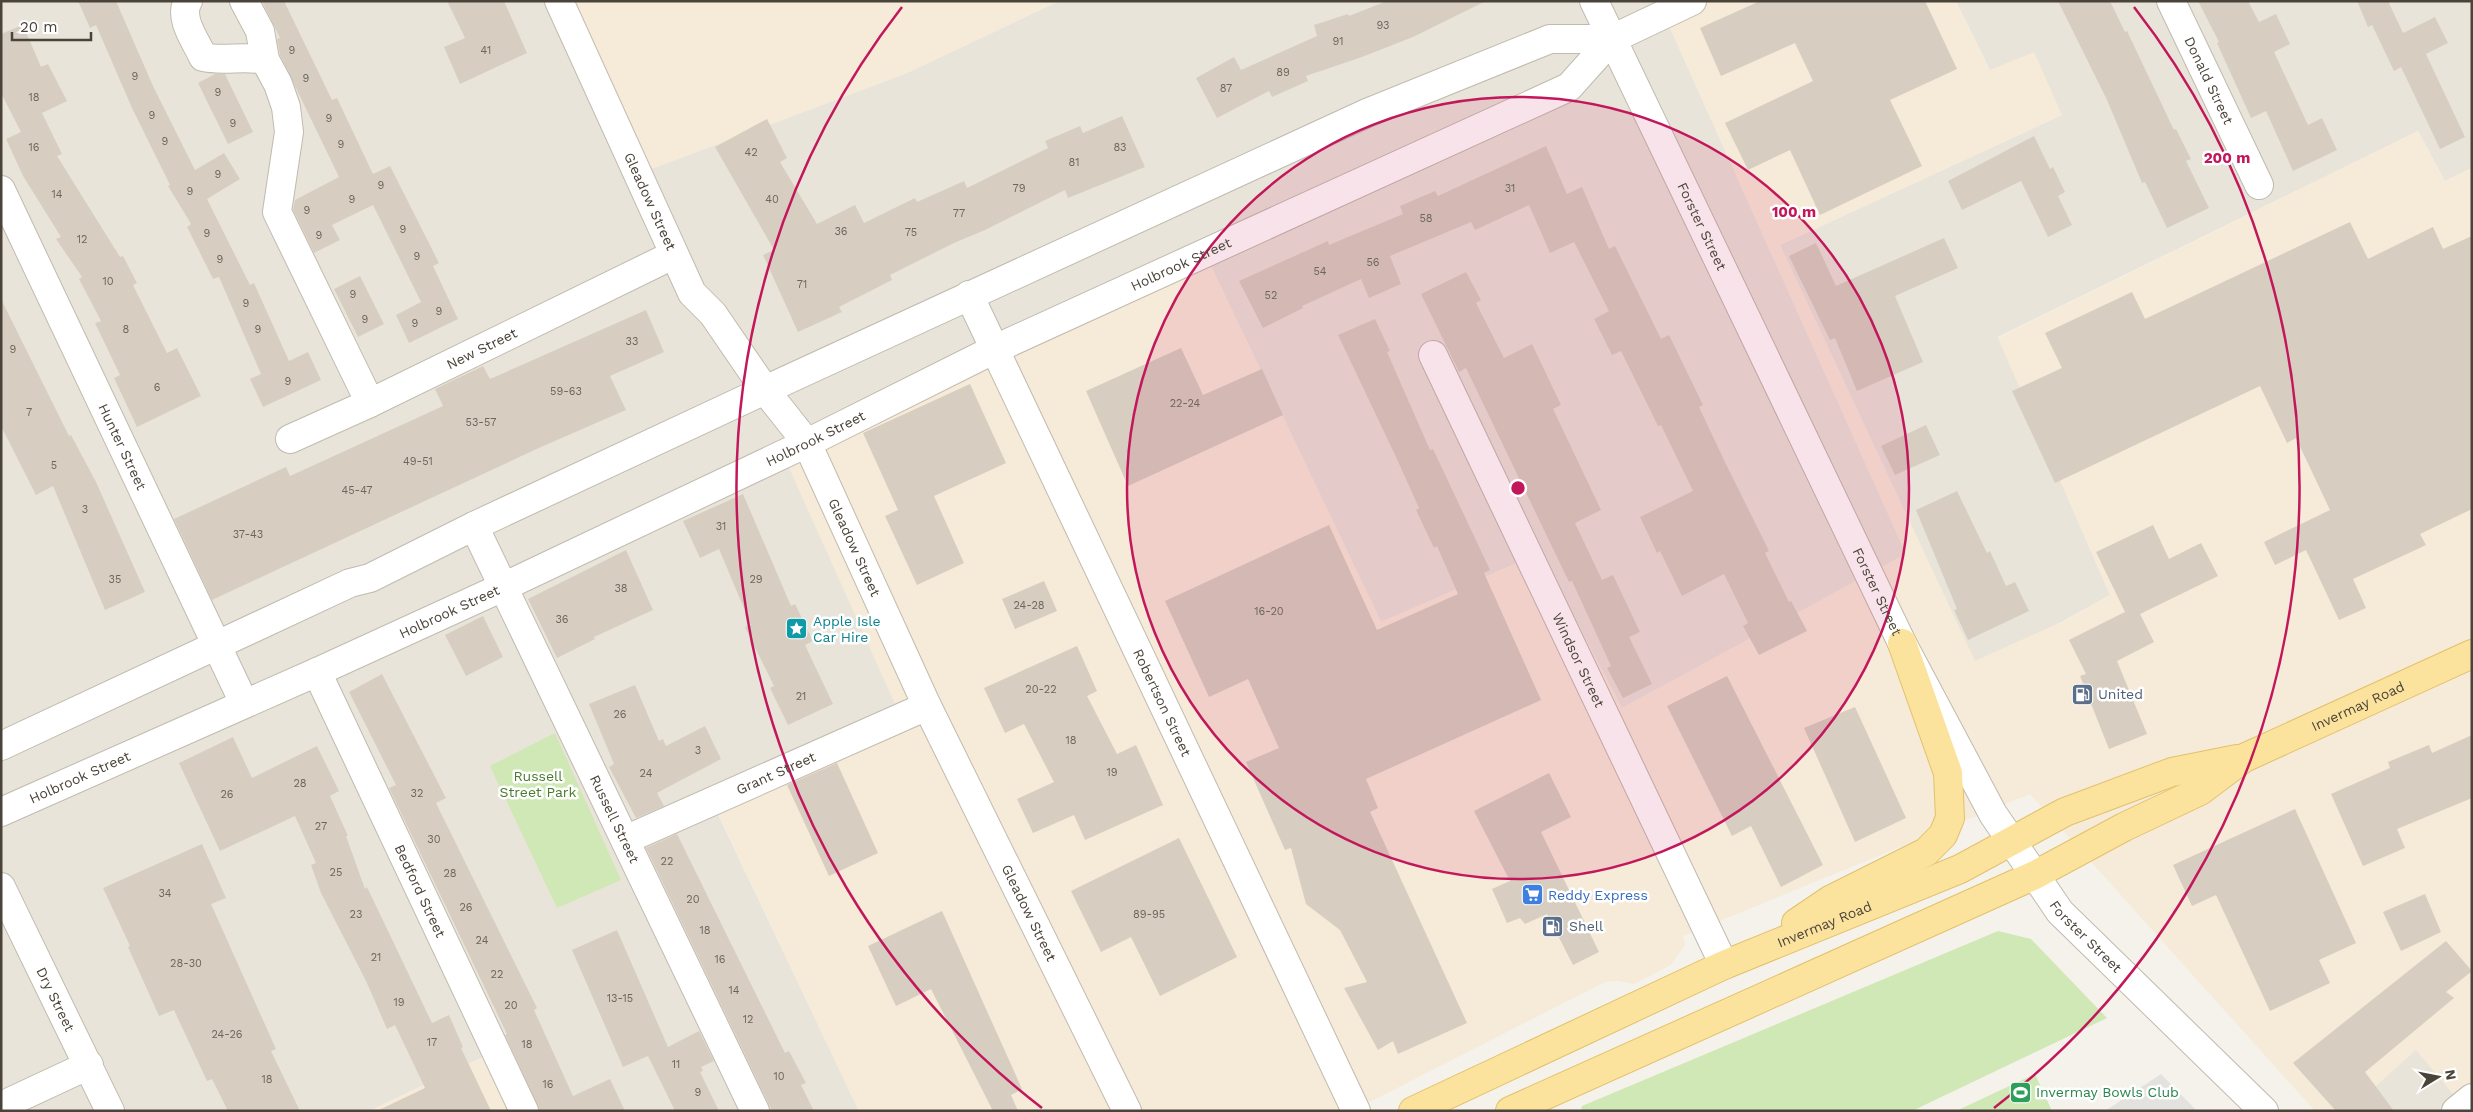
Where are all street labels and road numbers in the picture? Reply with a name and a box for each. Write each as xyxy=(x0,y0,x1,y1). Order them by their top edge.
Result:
street label: Donald Street xyxy=(2181,34,2237,127)
street label: Gleadow Street xyxy=(621,150,679,253)
street label: Forster Street xyxy=(1674,180,1730,273)
street label: Holbrook Street xyxy=(1128,234,1234,294)
street label: New Street xyxy=(444,324,520,372)
street label: Hunter Street xyxy=(95,401,150,493)
street label: Holbrook Street xyxy=(763,407,868,469)
street label: Gleadow Street xyxy=(825,496,884,599)
street label: Forster Street xyxy=(1849,545,1905,638)
street label: Holbrook Street xyxy=(397,582,502,641)
street label: Windsor Street xyxy=(1549,610,1608,710)
street label: Robertson Street xyxy=(1130,646,1195,759)
street label: Invermay Road xyxy=(2309,678,2407,734)
street label: Holbrook Street xyxy=(27,748,133,806)
street label: Grant Street xyxy=(734,748,818,798)
street label: Russell Street xyxy=(587,772,643,866)
street label: Bedford Street xyxy=(391,842,449,940)
street label: Gleadow Street xyxy=(999,862,1060,964)
street label: Forster Street xyxy=(2047,897,2125,976)
street label: Invermay Road xyxy=(1775,898,1874,950)
street label: Dry Street xyxy=(33,965,78,1034)

